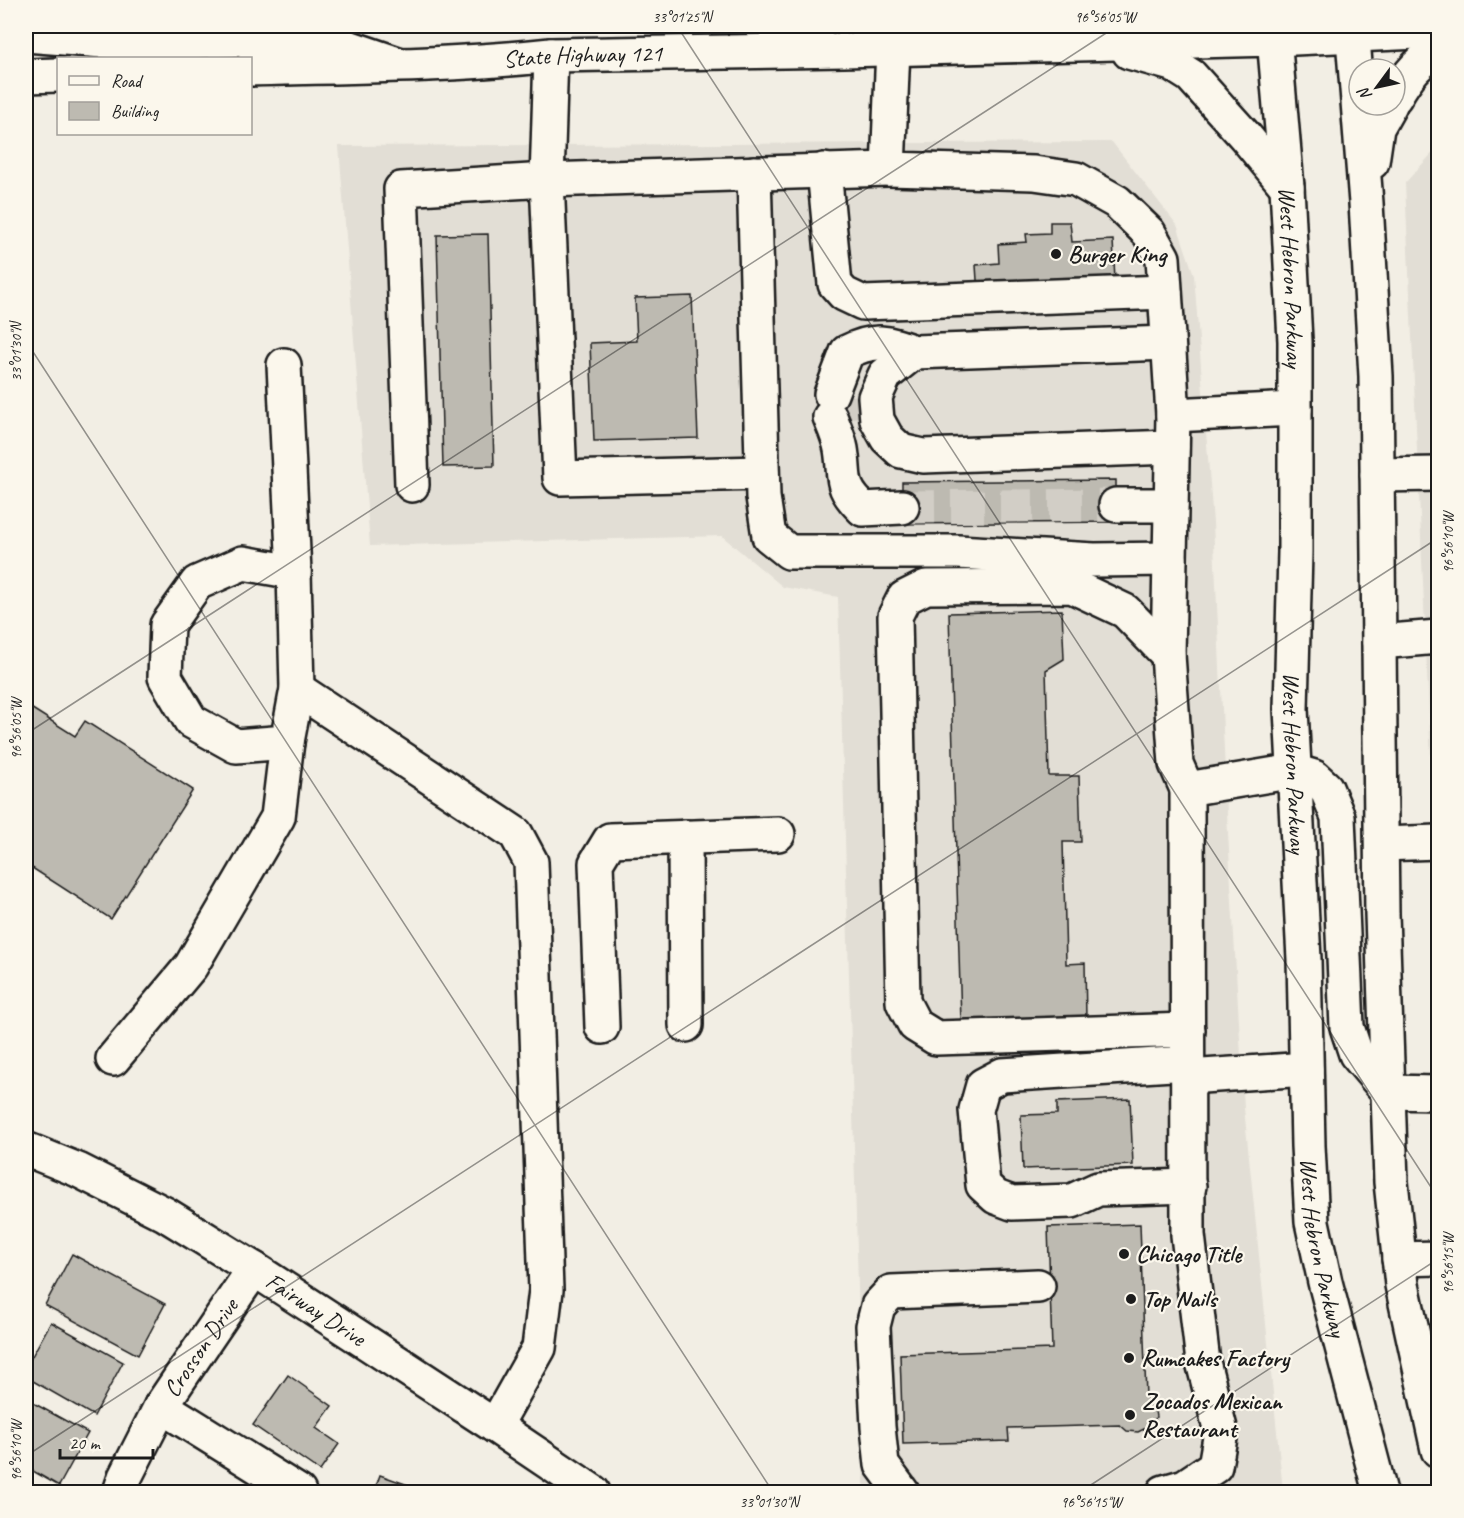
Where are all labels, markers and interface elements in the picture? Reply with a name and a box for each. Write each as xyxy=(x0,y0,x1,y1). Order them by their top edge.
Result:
text: 33°01'25"N xyxy=(652,8,715,27)
text: 96°56'05"W xyxy=(1075,8,1139,27)
street label: State Highway 121 xyxy=(502,38,664,74)
legend xyxy=(57,57,252,135)
north arrow xyxy=(1347,57,1407,117)
text: Road xyxy=(111,70,144,92)
text: N xyxy=(1352,82,1376,104)
text: Building xyxy=(111,100,160,122)
street label: West Hebron Parkway xyxy=(1272,186,1310,370)
place label: Burger King xyxy=(1068,239,1168,269)
marker: Burger King xyxy=(1049,247,1063,261)
text: 33°01'30"N xyxy=(7,319,26,382)
text: 96°56'10"W xyxy=(1439,509,1458,573)
street label: West Hebron Parkway xyxy=(1276,672,1314,856)
text: 96°56'05"W xyxy=(7,695,26,759)
street label: West Hebron Parkway xyxy=(1294,1157,1354,1342)
text: 96°56'15"W xyxy=(1439,1230,1458,1294)
place label: Chicago Title xyxy=(1136,1239,1243,1269)
marker: Chicago Title xyxy=(1117,1247,1131,1261)
street label: Fairway Drive xyxy=(260,1266,373,1354)
place label: Top Nails xyxy=(1143,1284,1219,1314)
street label: Crosson Drive xyxy=(157,1291,246,1403)
marker: Top Nails xyxy=(1124,1292,1138,1306)
place label: Rumcakes Factory xyxy=(1141,1343,1291,1373)
marker: Rumcakes Factory xyxy=(1122,1351,1136,1365)
place label: Zocados Mexican Restaurant xyxy=(1142,1386,1284,1444)
marker: Zocados Mexican Restaurant xyxy=(1123,1408,1137,1422)
text: 96°56'10"W xyxy=(7,1417,26,1481)
scale bar xyxy=(60,1422,153,1460)
text: 20 m xyxy=(69,1432,102,1454)
text: 33°01'30"N xyxy=(739,1493,802,1512)
text: 96°56'15"W xyxy=(1061,1493,1125,1512)

